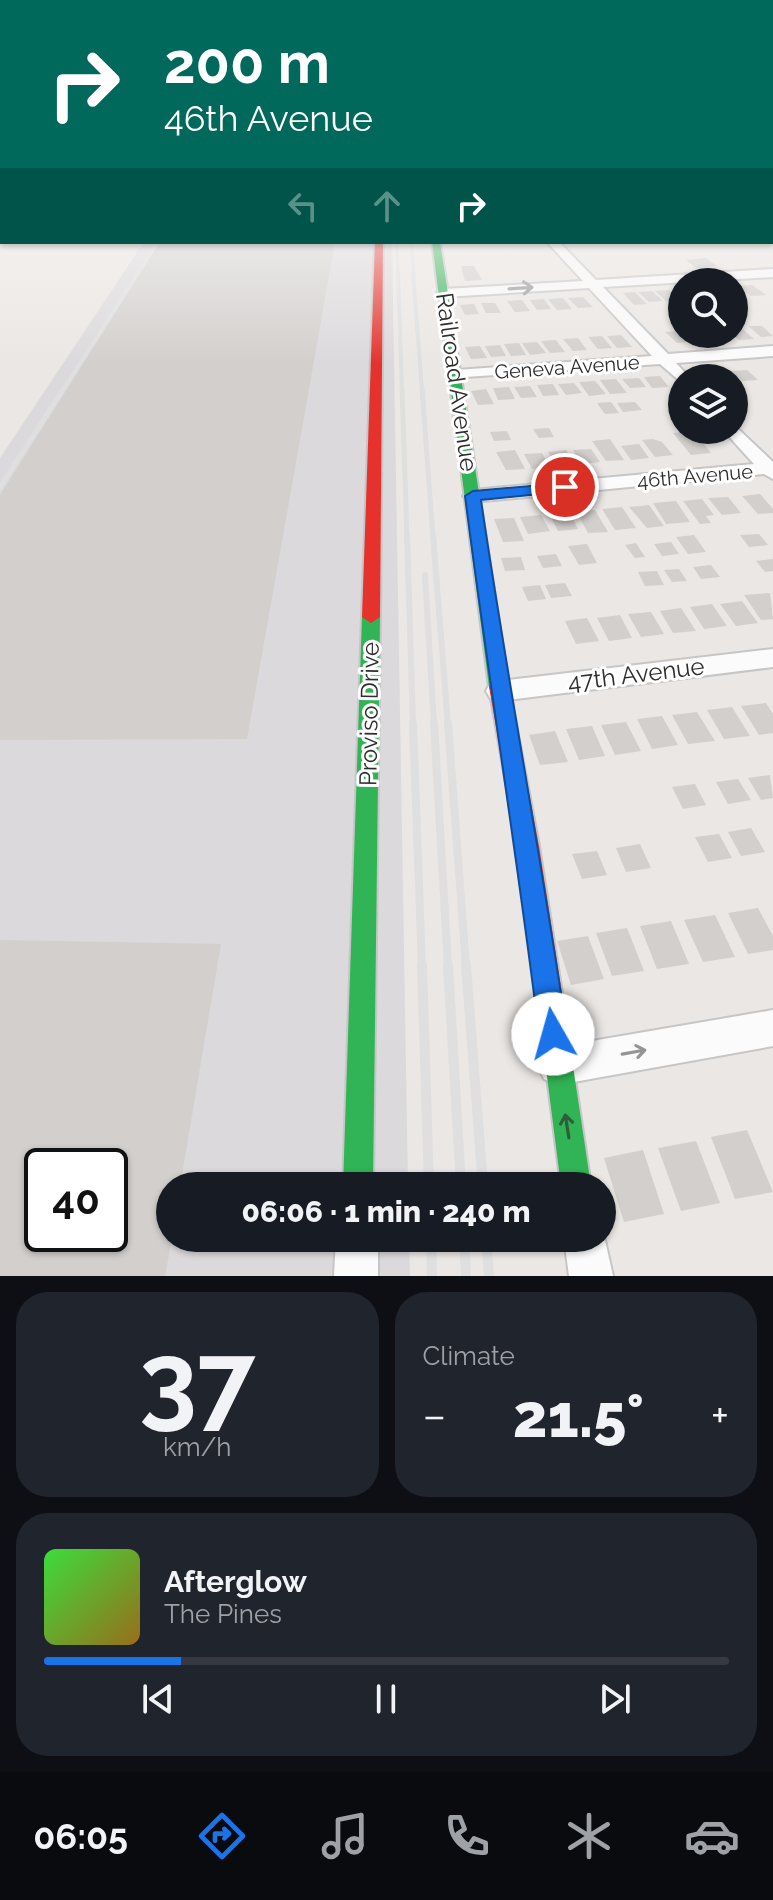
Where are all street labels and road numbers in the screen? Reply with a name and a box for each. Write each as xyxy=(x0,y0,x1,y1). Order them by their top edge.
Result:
street label: Railroad Avenue xyxy=(430,291,484,473)
street label: Geneva Avenue xyxy=(494,350,640,384)
street label: 46th Avenue xyxy=(636,459,754,493)
street label: Proviso Drive xyxy=(353,642,385,786)
street label: 47th Avenue xyxy=(566,651,706,697)

